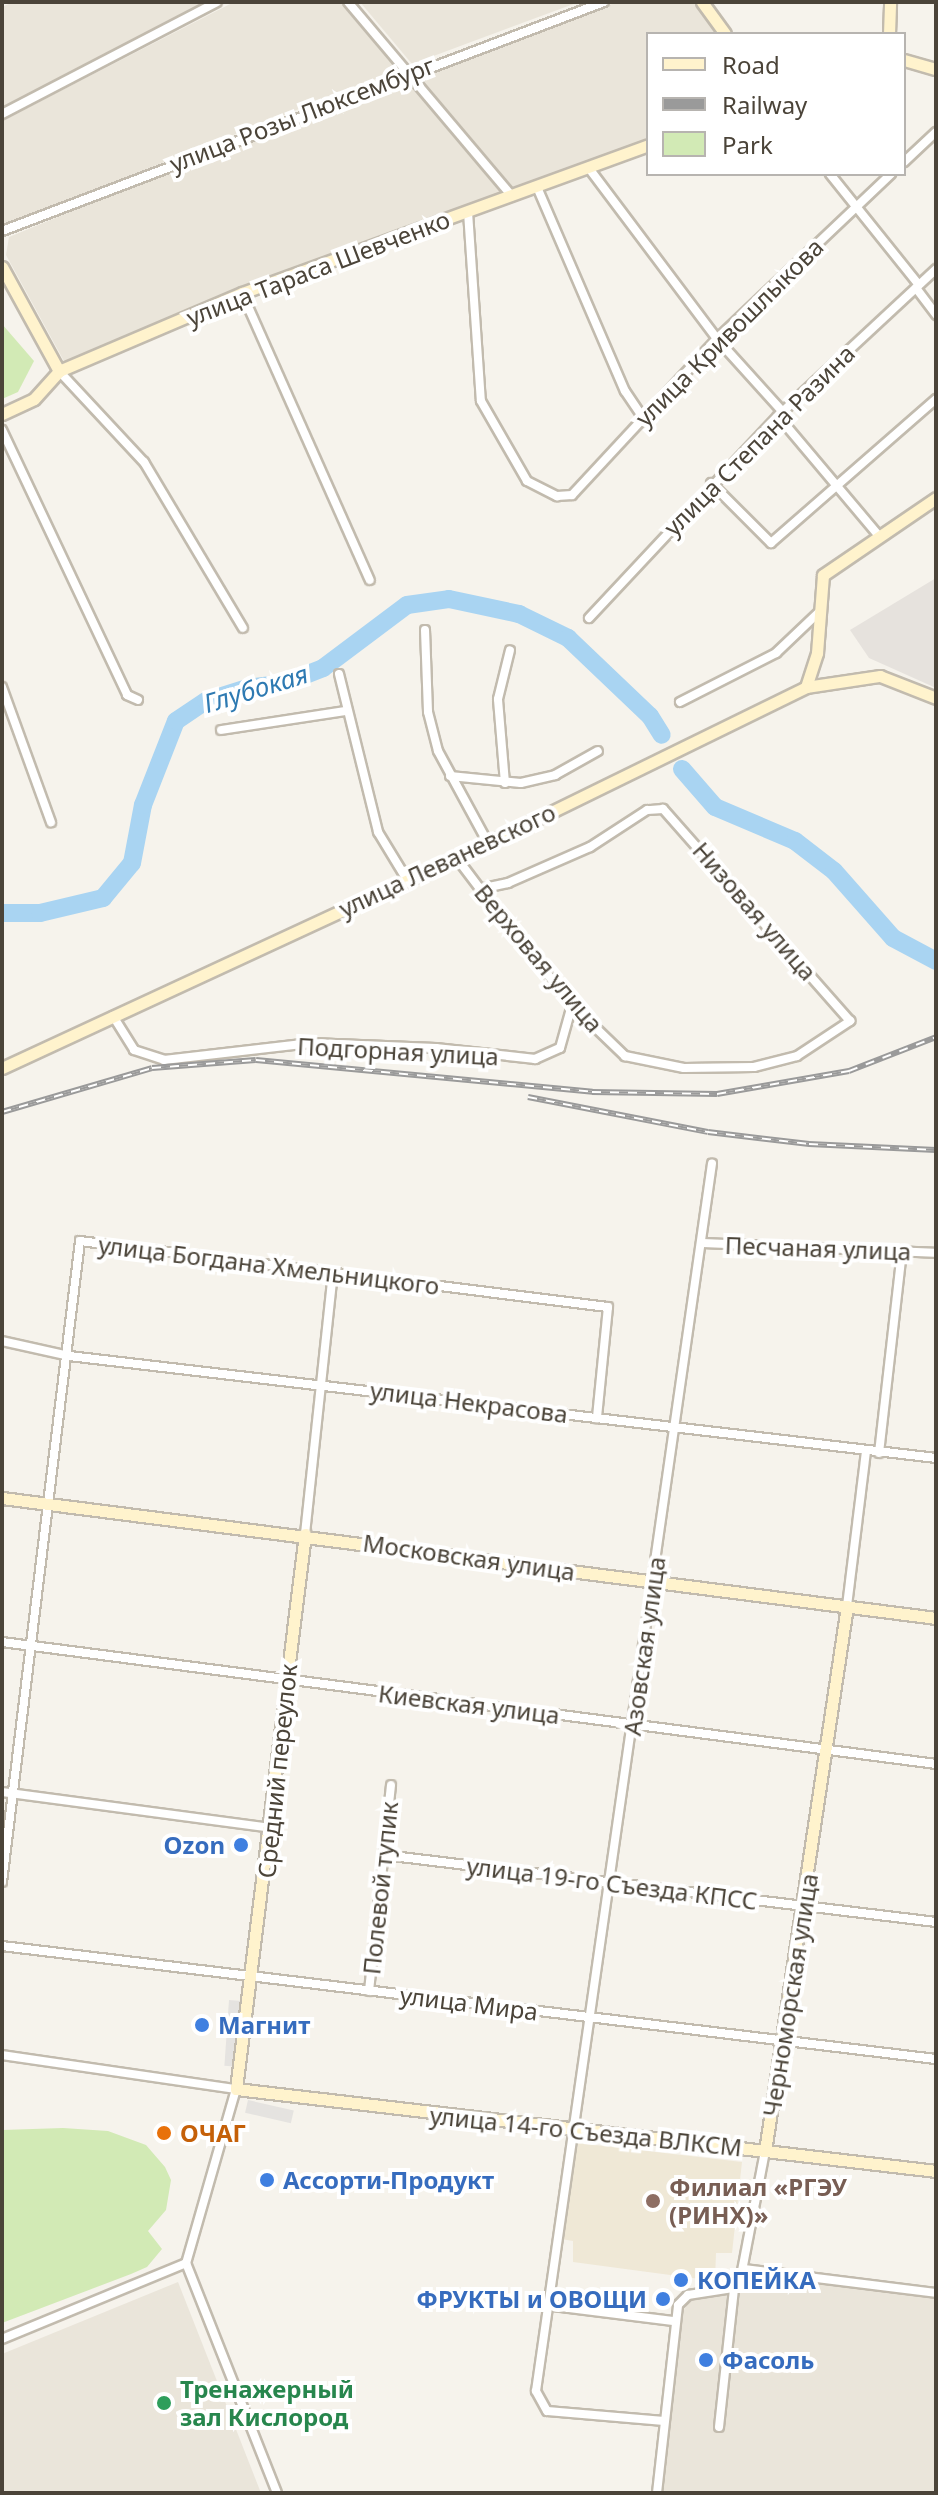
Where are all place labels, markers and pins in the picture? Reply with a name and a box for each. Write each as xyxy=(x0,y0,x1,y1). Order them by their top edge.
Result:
place label: Ozon xyxy=(164,1831,225,1859)
marker: Ozon xyxy=(232,1836,250,1854)
place label: Магнит xyxy=(218,2011,310,2039)
marker: Магнит xyxy=(193,2016,211,2034)
place label: ОЧАГ xyxy=(180,2119,246,2147)
marker: ОЧАГ xyxy=(155,2124,173,2142)
place label: Ассорти-Продукт xyxy=(283,2166,494,2194)
marker: Ассорти-Продукт xyxy=(258,2171,276,2189)
place label: Филиал «РГЭУ (РИНХ)» xyxy=(669,2173,847,2229)
marker: Филиал «РГЭУ (РИНХ)» xyxy=(644,2192,662,2210)
place label: КОПЕЙКА xyxy=(697,2266,816,2294)
marker: КОПЕЙКА xyxy=(672,2271,690,2289)
place label: ФРУКТЫ и ОВОЩИ xyxy=(416,2285,647,2313)
marker: ФРУКТЫ и ОВОЩИ xyxy=(654,2290,672,2308)
place label: Фасоль xyxy=(722,2346,814,2374)
marker: Фасоль xyxy=(697,2351,715,2369)
place label: Тренажерный зал Кислород xyxy=(180,2375,354,2431)
marker: Тренажерный зал Кислород xyxy=(155,2394,173,2412)

